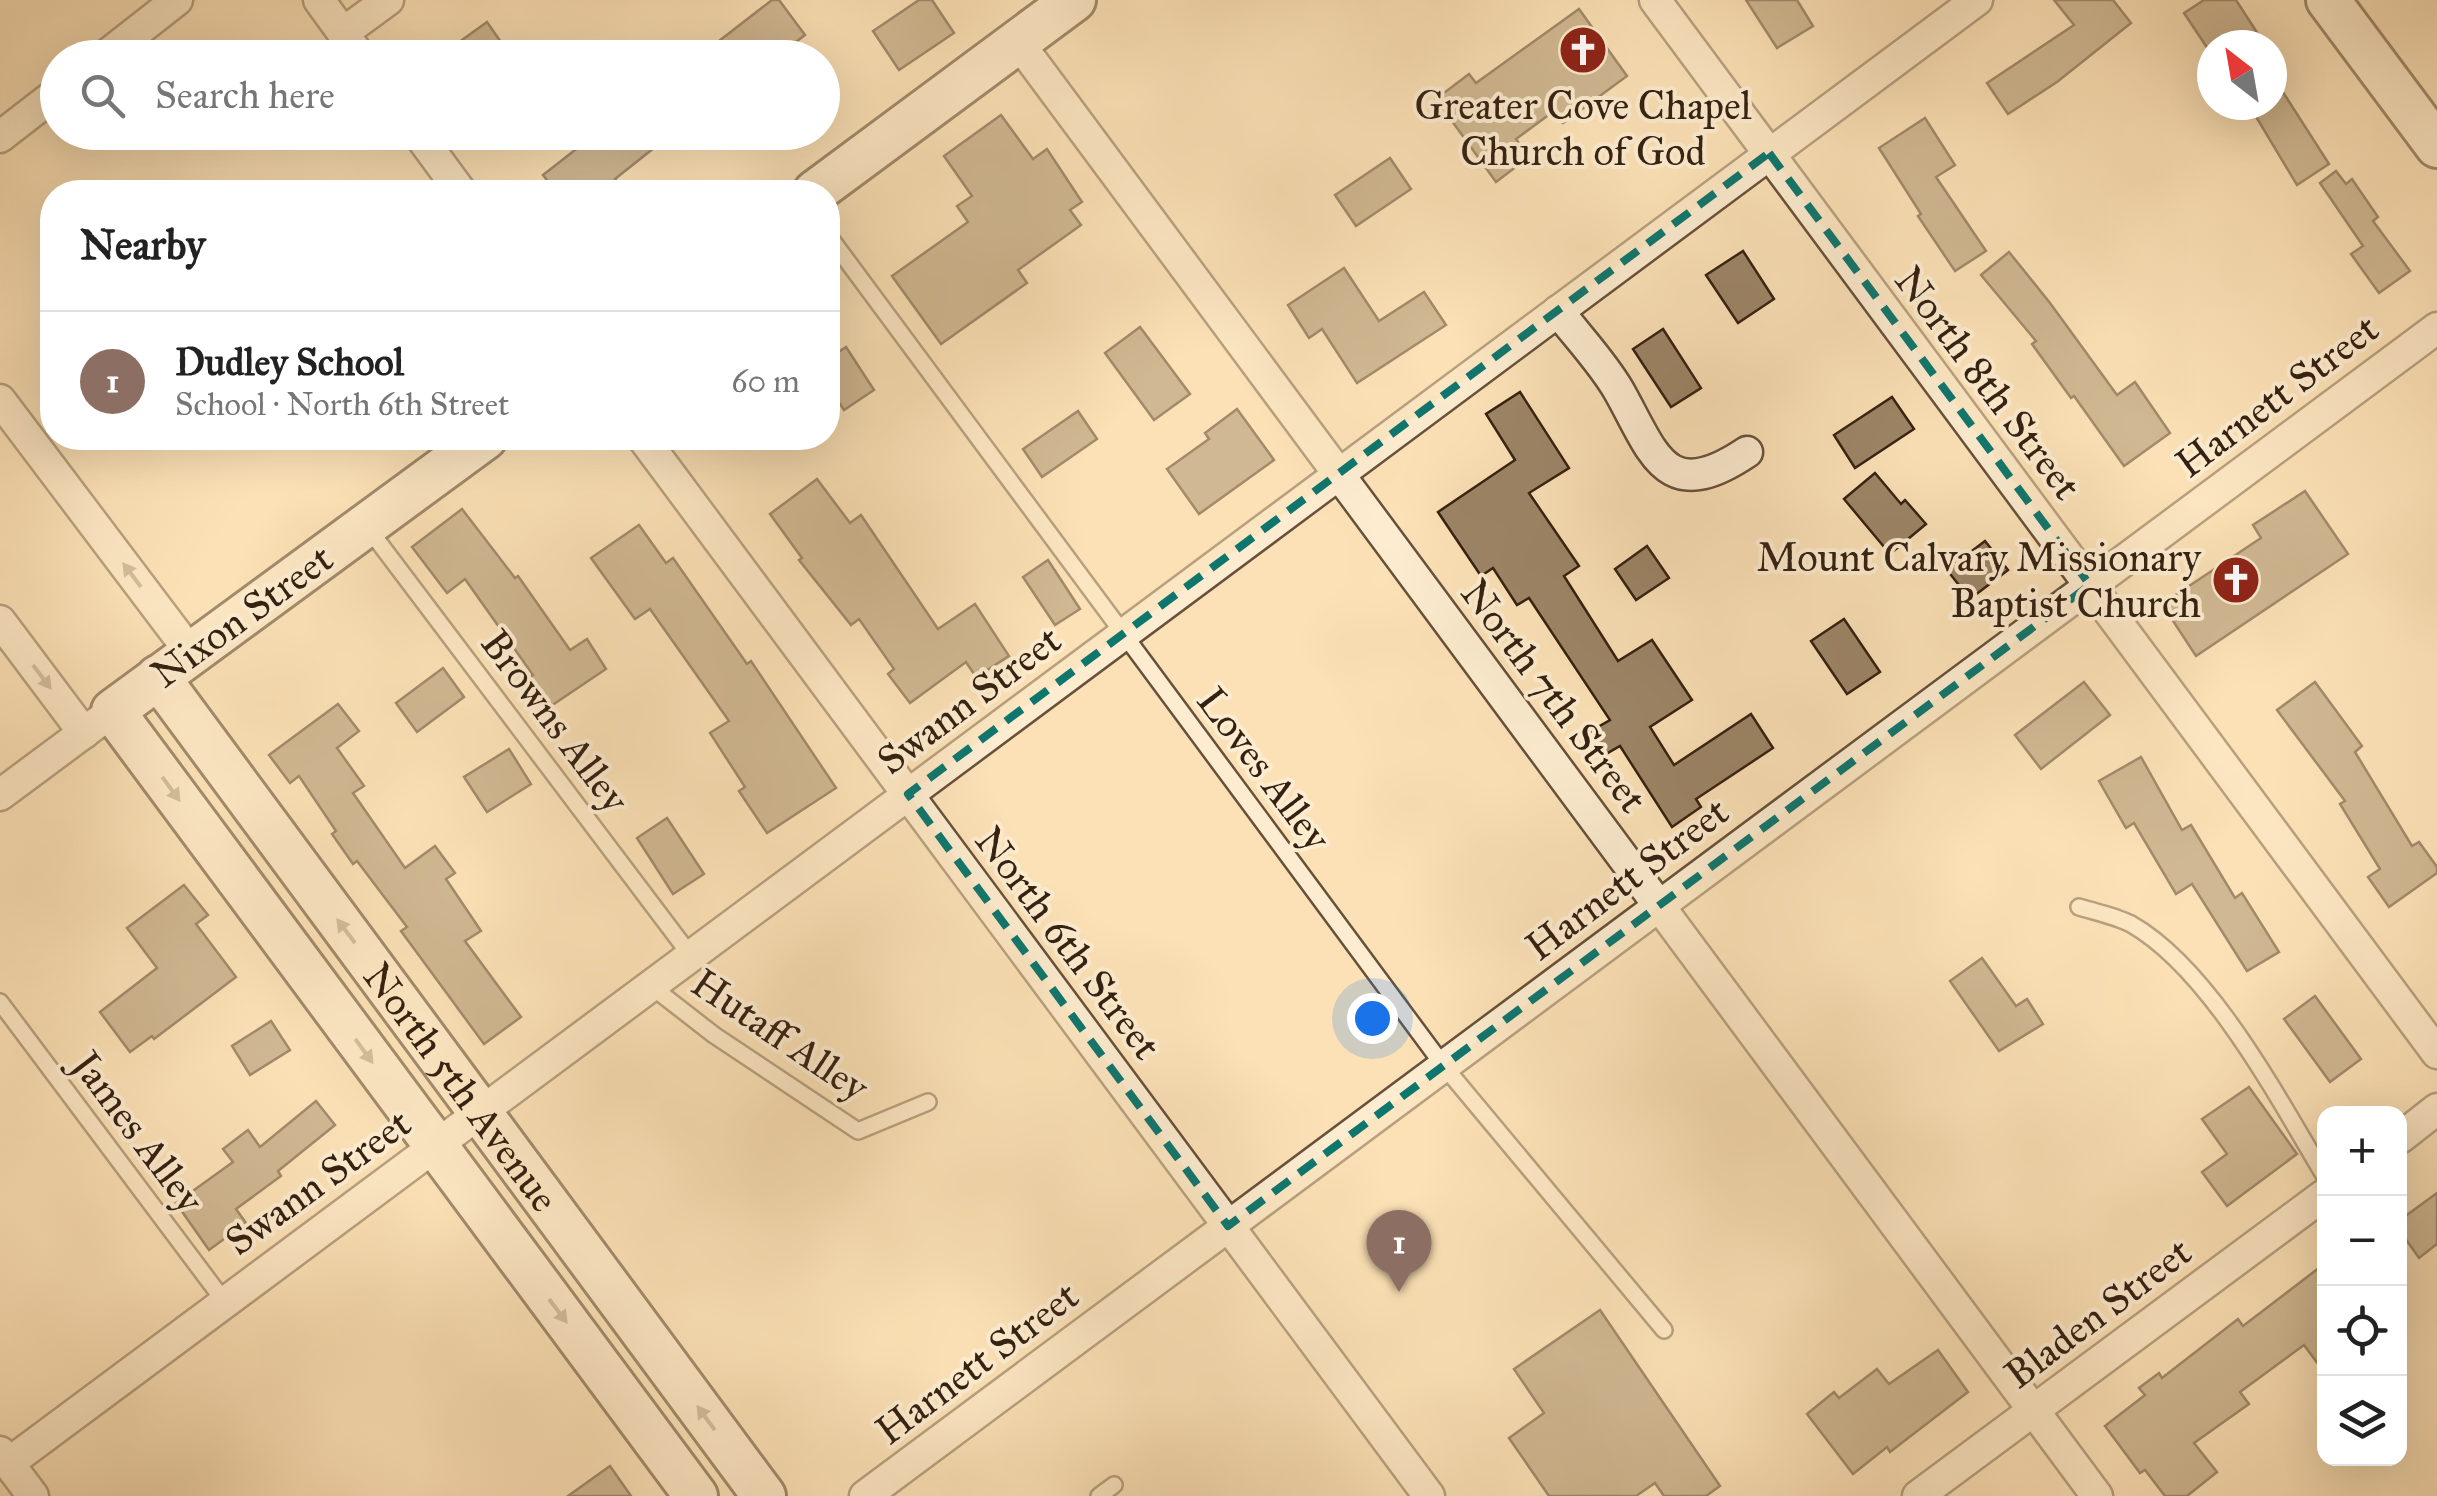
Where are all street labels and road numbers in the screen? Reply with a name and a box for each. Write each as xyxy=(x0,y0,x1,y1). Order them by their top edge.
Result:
street label: North 8th Street xyxy=(1884,257,2092,509)
street label: Harnett Street xyxy=(2166,304,2388,488)
street label: Nixon Street xyxy=(142,534,342,698)
street label: North 7th Street xyxy=(1450,570,1658,822)
street label: Swann Street xyxy=(868,615,1070,785)
street label: Browns Alley xyxy=(470,620,640,823)
street label: Loves Alley xyxy=(1187,678,1342,861)
street label: Harnett Street xyxy=(1516,787,1738,971)
street label: North 6th Street xyxy=(965,817,1171,1069)
street label: North 5th Avenue xyxy=(353,953,569,1221)
street label: Hutaff Alley xyxy=(682,958,879,1113)
street label: James Alley xyxy=(59,1039,215,1223)
street label: Swann Street xyxy=(216,1098,420,1266)
street label: Bladen Street xyxy=(1995,1227,2201,1399)
street label: Harnett Street xyxy=(866,1271,1088,1455)

